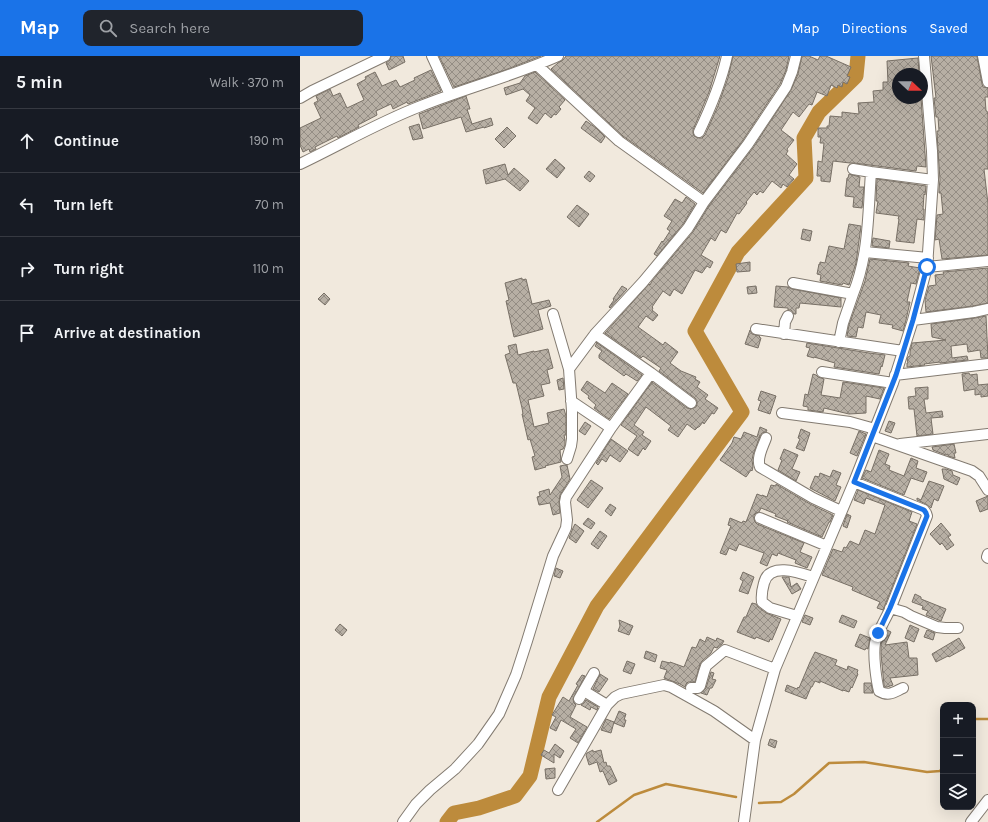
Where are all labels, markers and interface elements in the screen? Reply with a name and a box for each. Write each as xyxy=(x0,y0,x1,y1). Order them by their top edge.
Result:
search box xyxy=(83,10,363,46)
text: Map xyxy=(20,17,59,39)
icon: search xyxy=(97,17,119,39)
text: Search here xyxy=(129,19,210,37)
text: Map xyxy=(792,20,820,37)
text: Directions xyxy=(842,20,907,37)
text: Saved xyxy=(929,20,968,37)
north arrow xyxy=(892,68,928,104)
text: 5 min xyxy=(16,72,63,92)
text: Walk · 370 m xyxy=(209,75,284,90)
icon: ahead xyxy=(16,130,38,152)
text: Continue xyxy=(54,132,119,150)
text: 190 m xyxy=(249,133,284,148)
icon: left xyxy=(16,194,38,216)
text: Turn left xyxy=(54,196,113,214)
text: 70 m xyxy=(255,197,284,212)
icon: right xyxy=(16,258,38,280)
route start xyxy=(918,258,936,276)
text: Turn right xyxy=(54,260,124,278)
text: 110 m xyxy=(252,261,284,276)
icon: arrive xyxy=(16,322,38,344)
text: Arrive at destination xyxy=(54,324,201,342)
route end xyxy=(869,624,887,642)
map controls xyxy=(940,702,976,810)
button: + xyxy=(940,702,976,738)
button: − xyxy=(940,738,976,774)
button: layers xyxy=(940,774,976,810)

